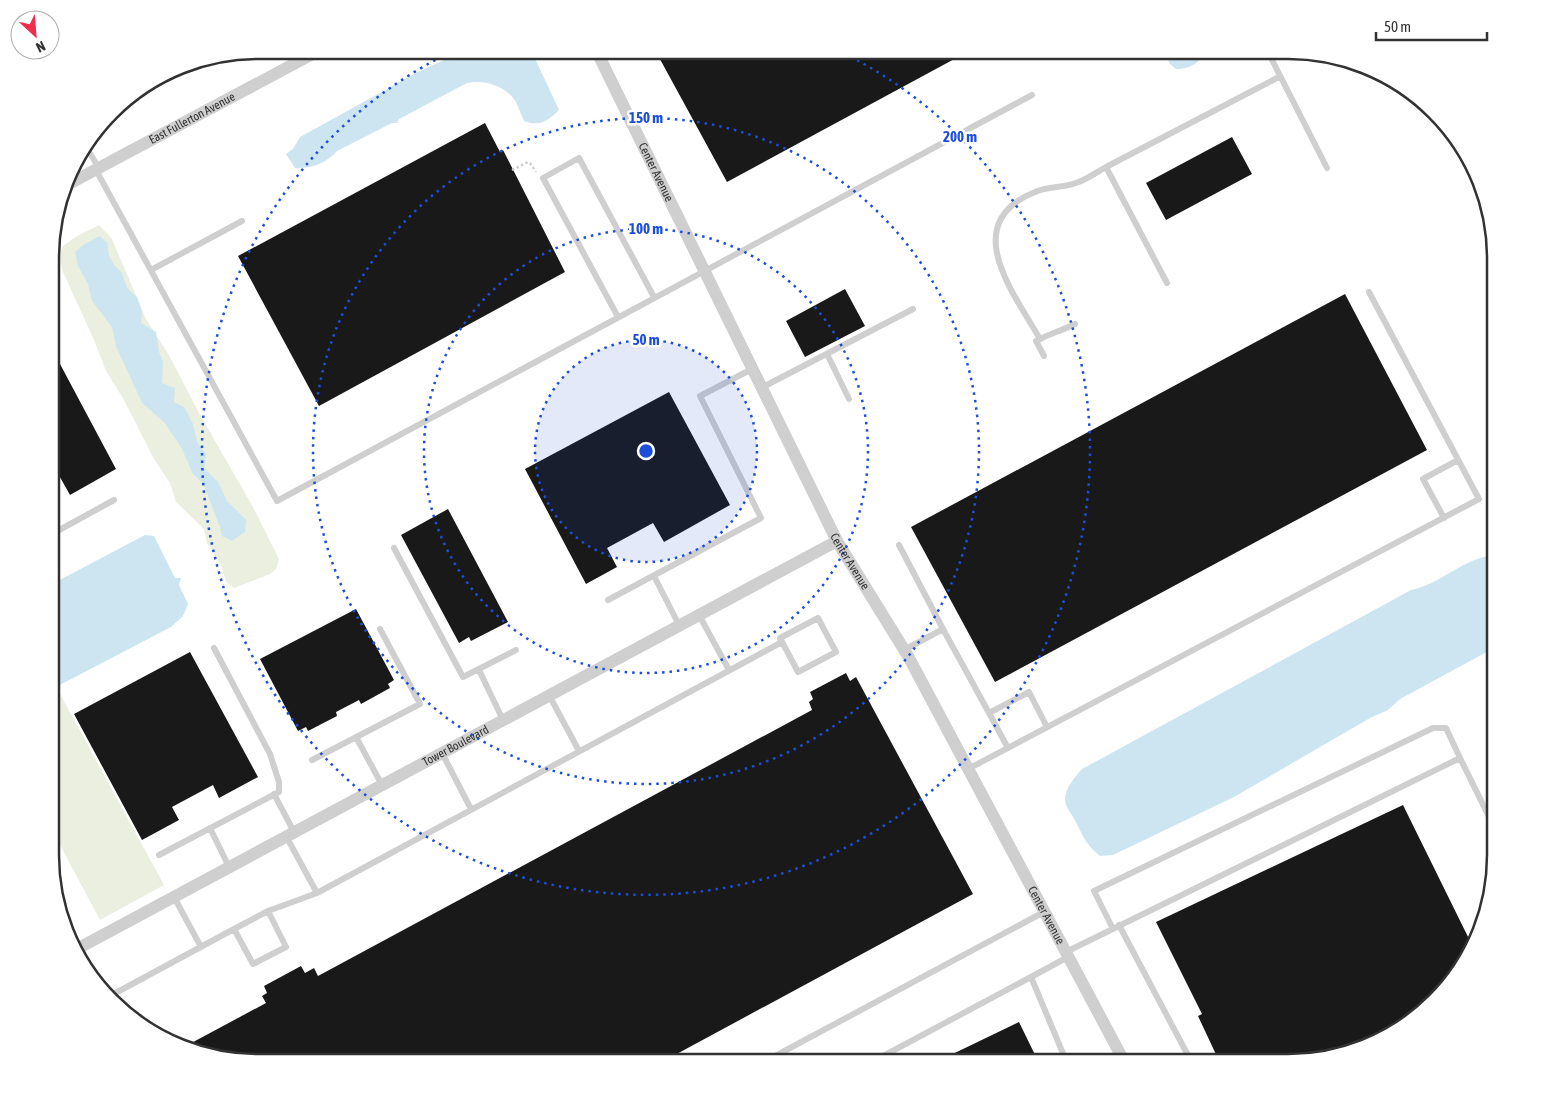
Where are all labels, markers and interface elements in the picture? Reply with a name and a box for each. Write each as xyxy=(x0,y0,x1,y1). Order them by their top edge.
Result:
north arrow xyxy=(10,10,60,60)
scale bar xyxy=(1376,10,1487,42)
text: 50 m xyxy=(1384,18,1411,35)
text: N xyxy=(33,38,48,56)
street label: East Fullerton Avenue xyxy=(147,90,237,147)
text: 150 m xyxy=(629,109,663,126)
text: 200 m xyxy=(943,128,977,145)
street label: Center Avenue xyxy=(636,140,676,204)
text: 100 m xyxy=(629,220,663,237)
text: 50 m xyxy=(633,331,660,348)
centre of rings xyxy=(637,442,655,460)
street label: Center Avenue xyxy=(827,531,872,592)
street label: Tower Boulevard xyxy=(420,722,491,769)
street label: Center Avenue xyxy=(1025,884,1067,947)

